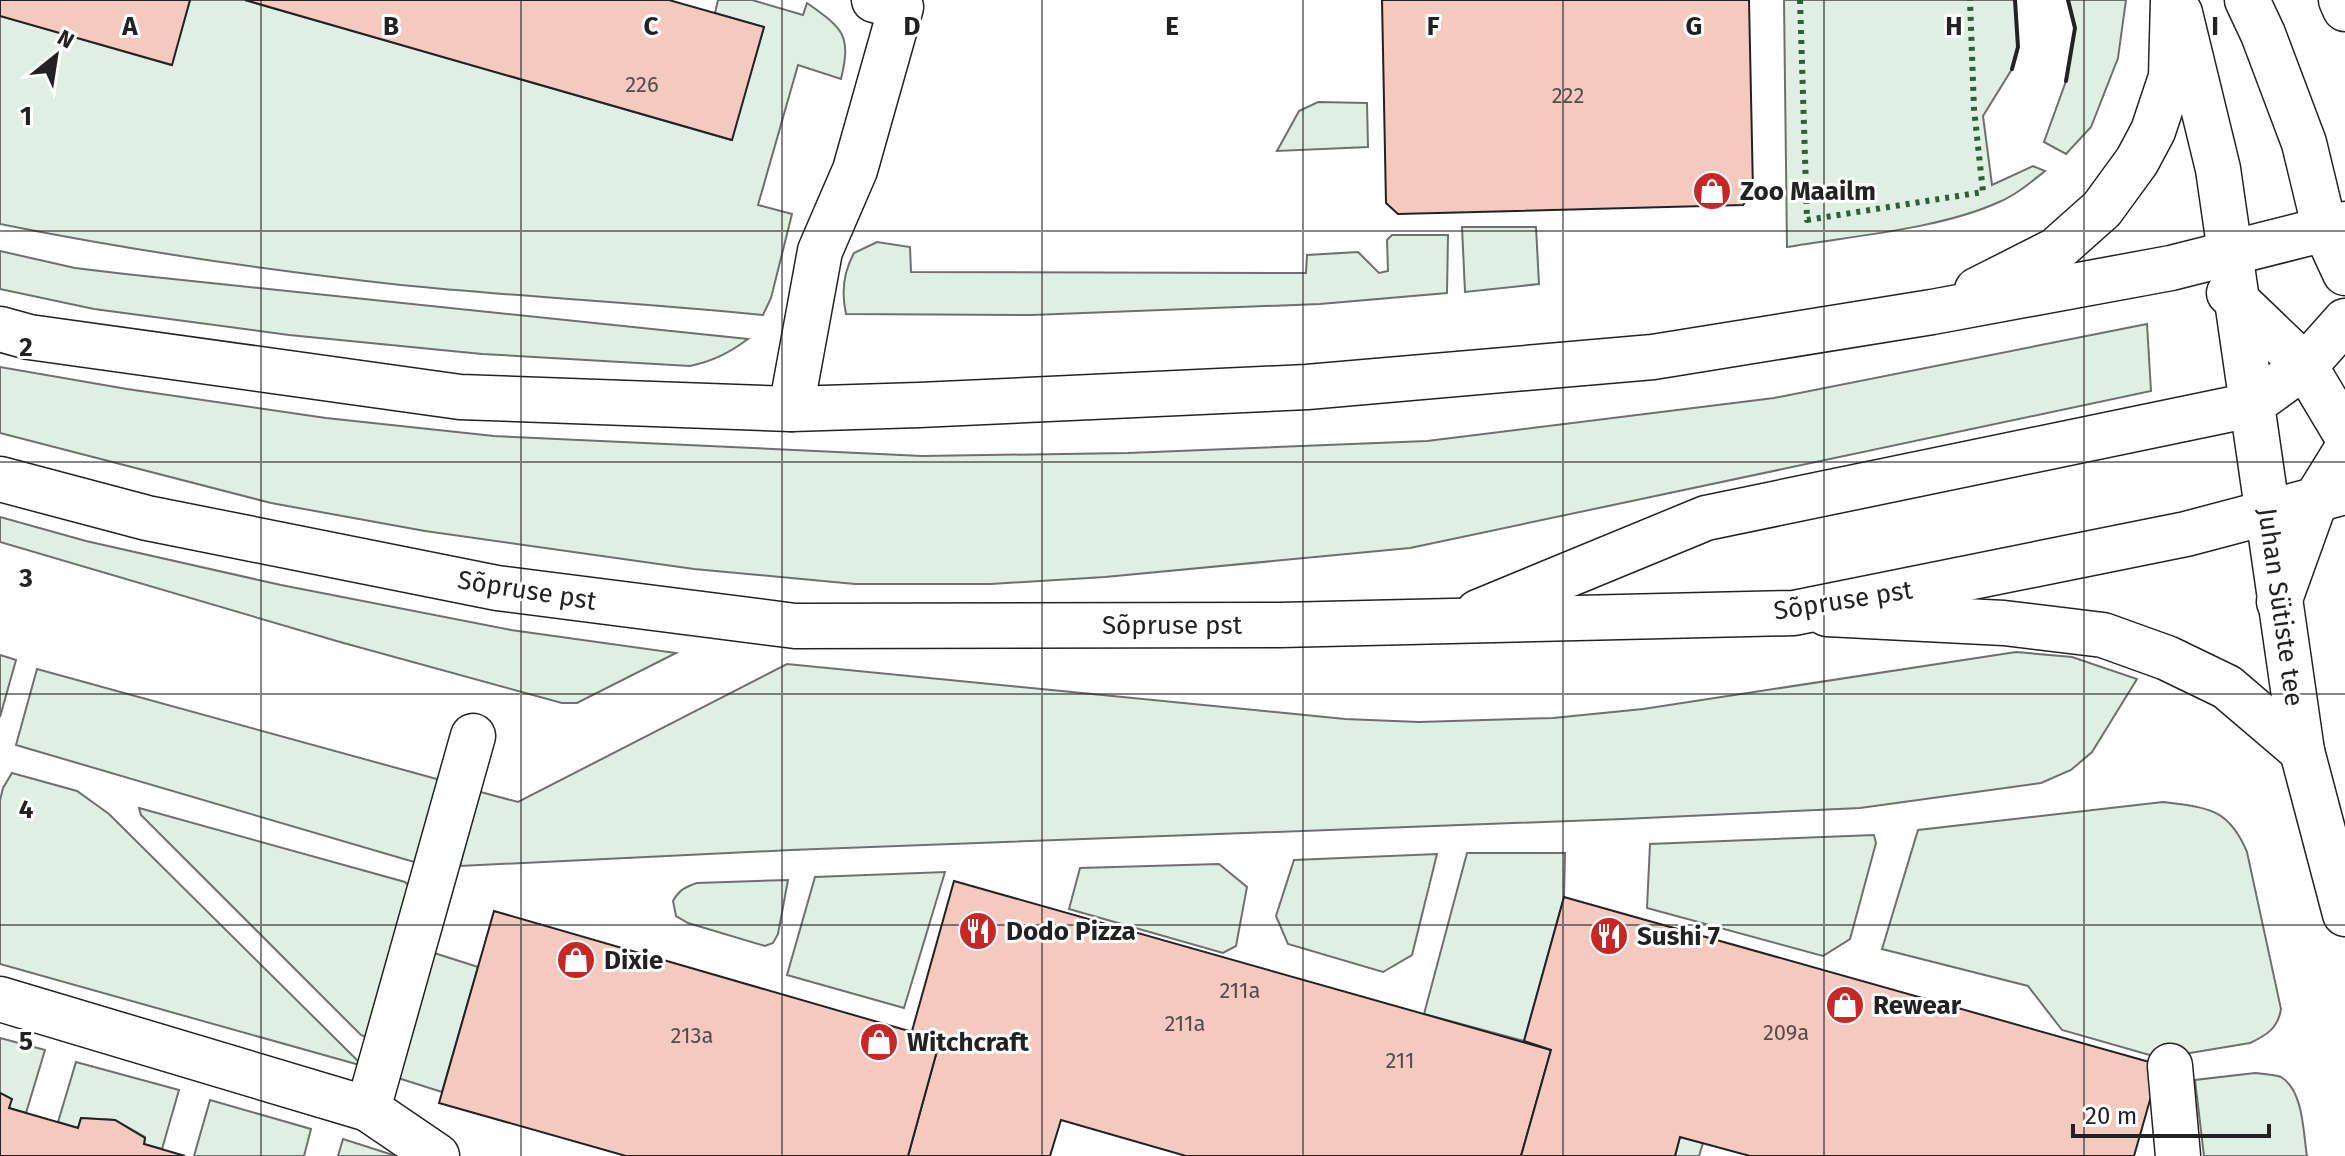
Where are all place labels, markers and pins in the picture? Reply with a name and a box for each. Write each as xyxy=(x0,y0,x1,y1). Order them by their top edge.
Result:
shop icon: Zoo Maailm xyxy=(1691,170,1733,212)
place label: Zoo Maailm xyxy=(1740,176,1876,207)
restaurant icon: Dodo Pizza xyxy=(957,910,999,952)
restaurant icon: Sushi 7 xyxy=(1588,915,1630,957)
place label: Dodo Pizza xyxy=(1006,916,1136,947)
place label: Sushi 7 xyxy=(1637,921,1720,952)
shop icon: Dixie xyxy=(555,939,597,981)
place label: Dixie xyxy=(604,945,663,976)
shop icon: Rewear xyxy=(1824,984,1866,1026)
place label: Rewear xyxy=(1873,990,1962,1021)
shop icon: Witchcraft xyxy=(858,1021,900,1063)
place label: Witchcraft xyxy=(907,1027,1030,1058)

